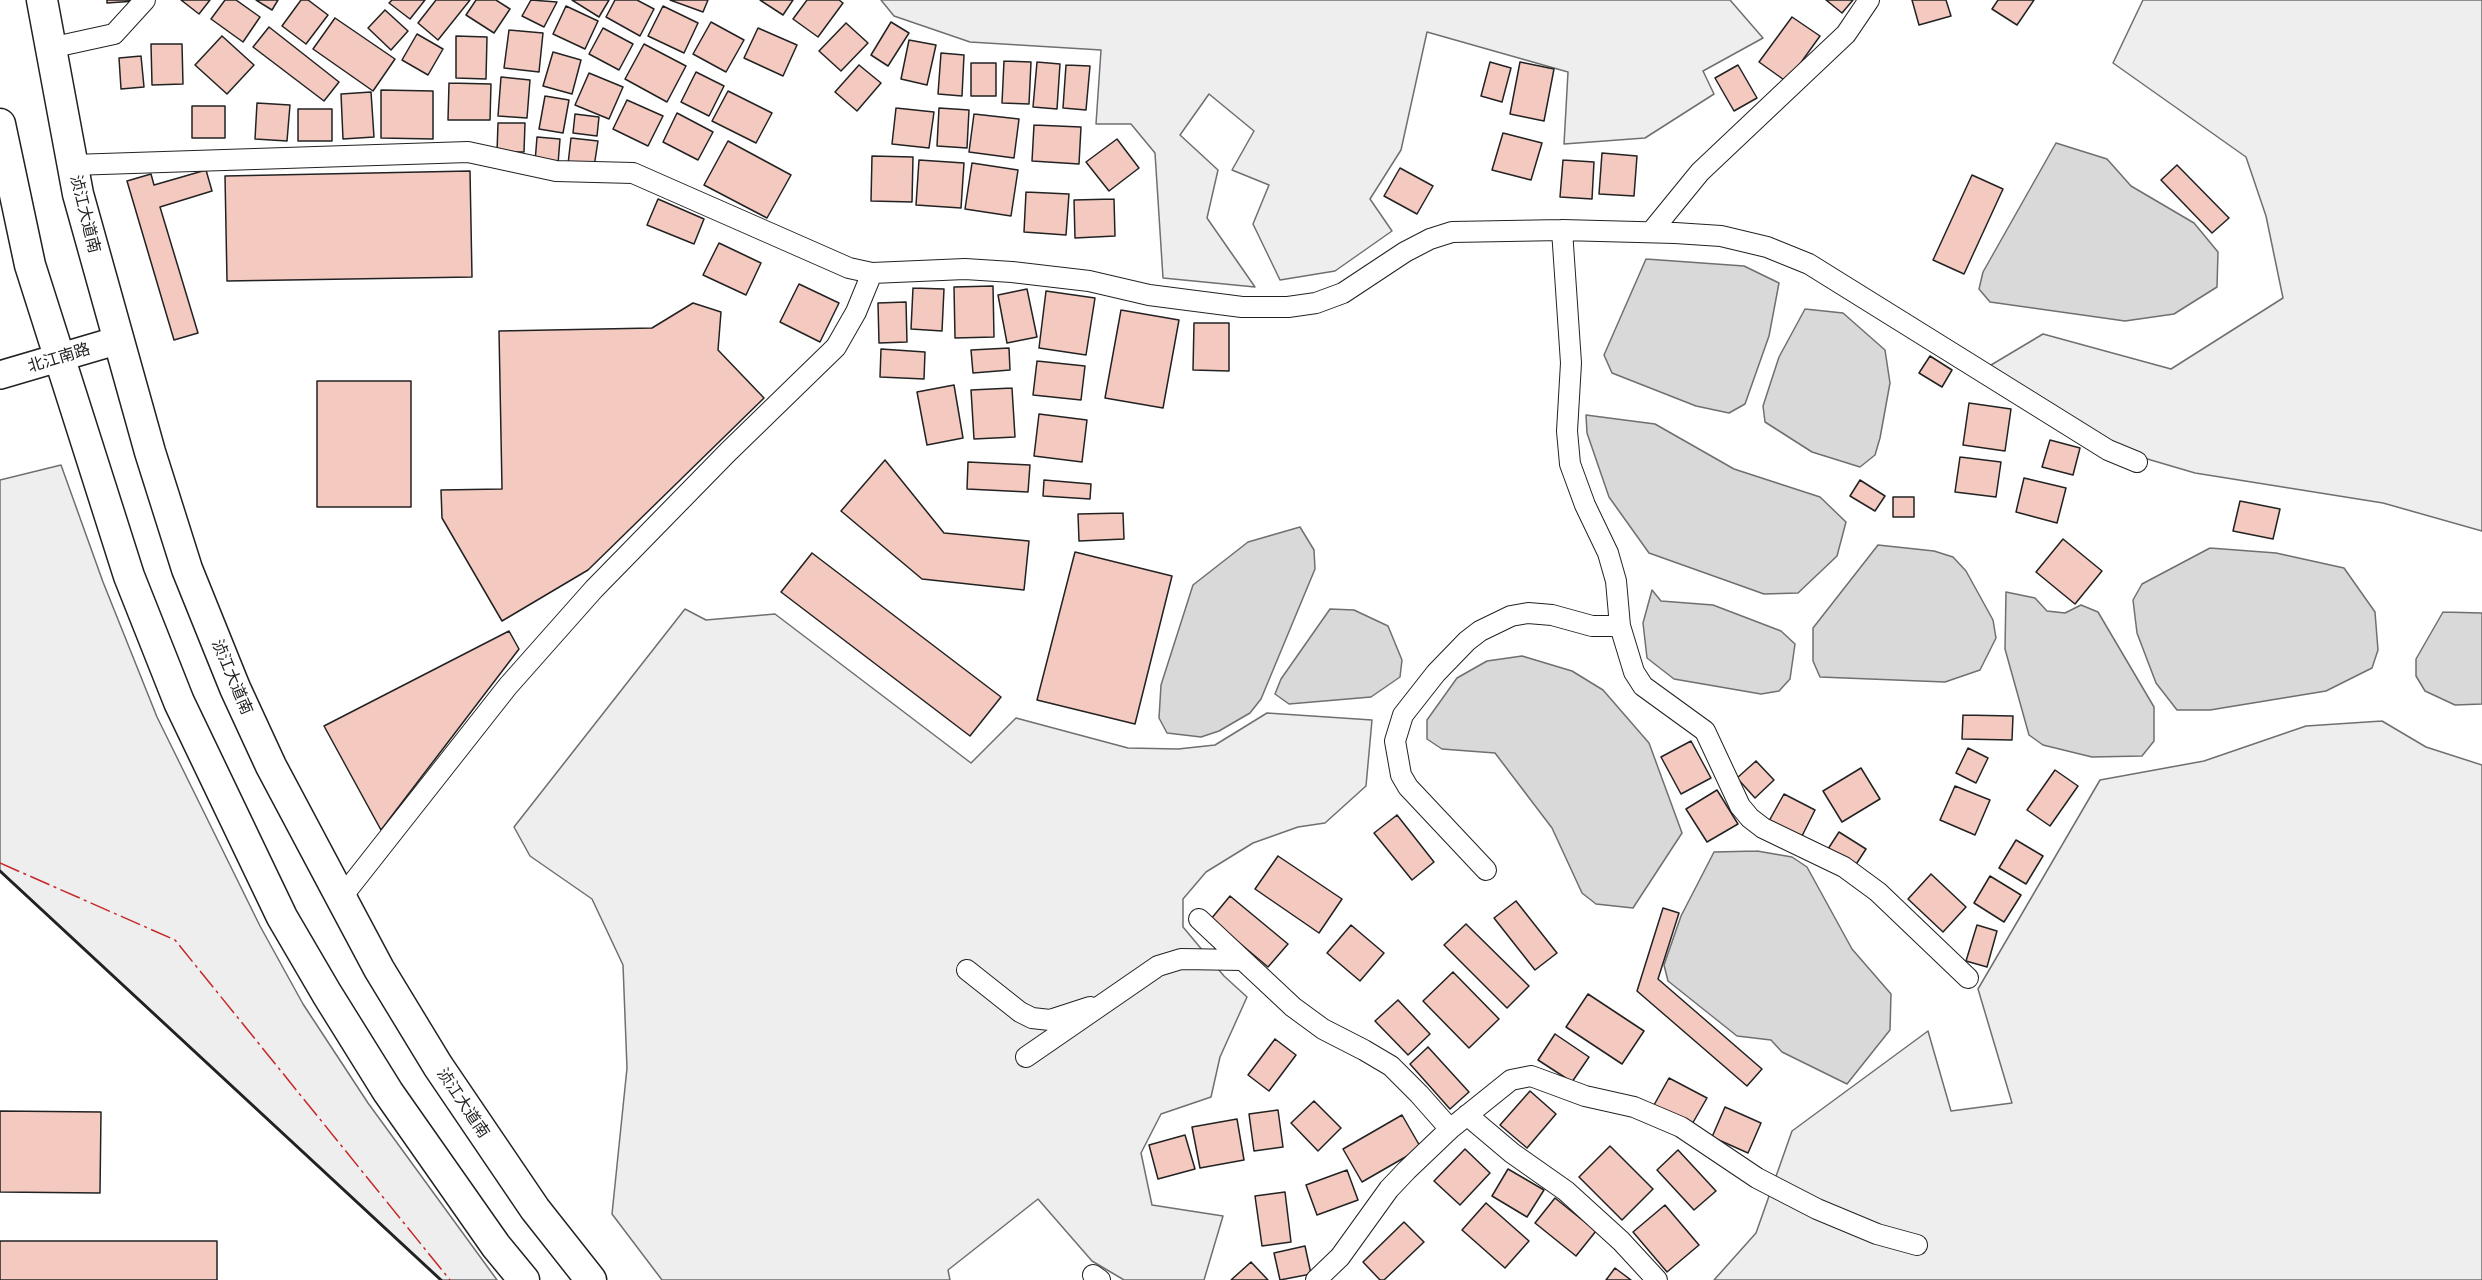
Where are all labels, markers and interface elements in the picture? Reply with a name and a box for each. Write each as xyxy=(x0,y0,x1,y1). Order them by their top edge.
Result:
street label: 浈江大道南 xyxy=(66,173,104,255)
street label: 北江南路 xyxy=(26,339,92,377)
street label: 浈江大道南 xyxy=(208,636,256,718)
street label: 浈江大道南 xyxy=(433,1064,493,1142)

